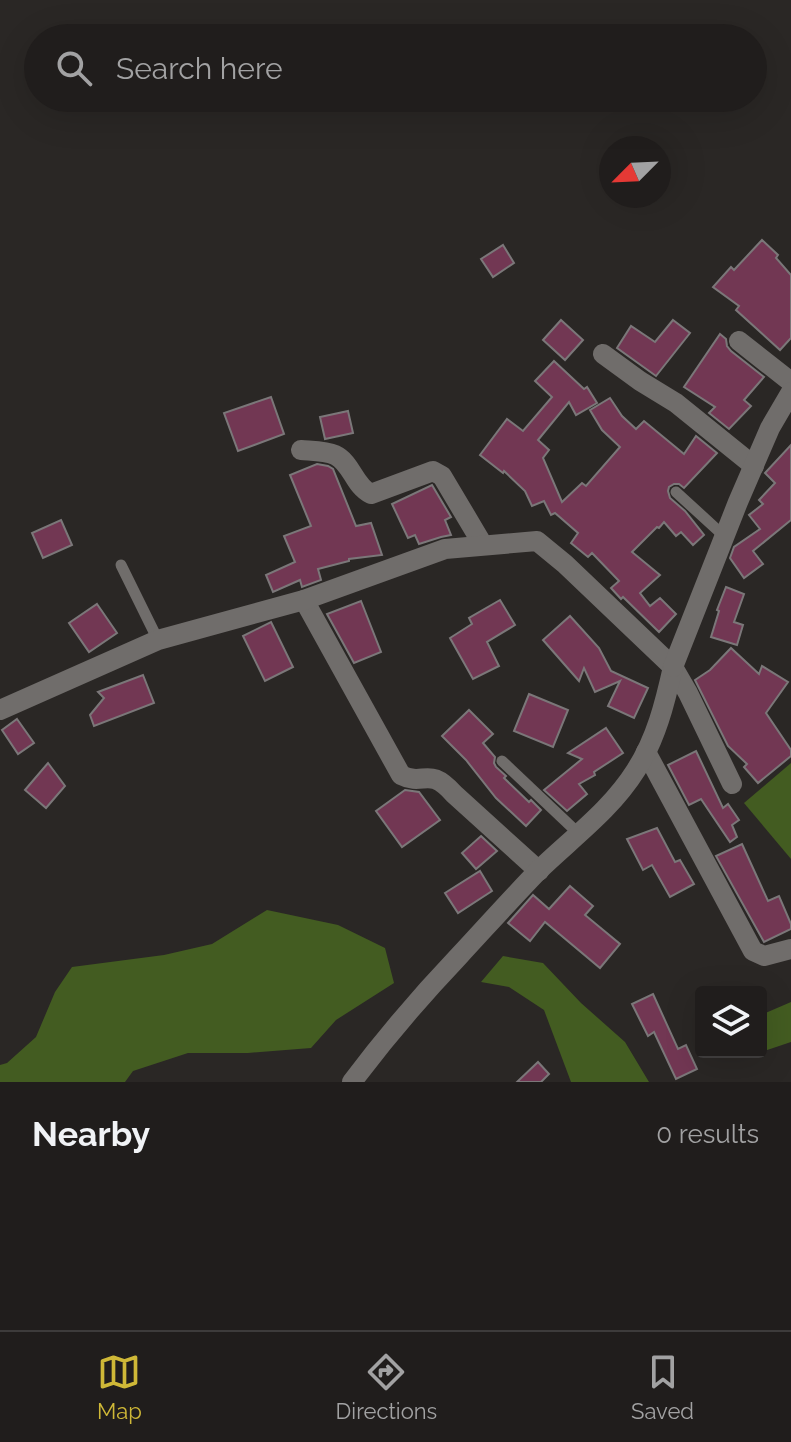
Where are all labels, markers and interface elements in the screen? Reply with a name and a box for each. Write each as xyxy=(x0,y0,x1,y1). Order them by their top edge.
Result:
search box xyxy=(24,24,767,112)
icon: search xyxy=(52,46,96,90)
text: Search here xyxy=(116,51,283,86)
north arrow xyxy=(599,136,671,208)
map controls xyxy=(695,986,767,1058)
button: layers xyxy=(695,986,767,1058)
text: Nearby xyxy=(32,1114,150,1154)
text: 0 results xyxy=(656,1119,759,1149)
tab: Map xyxy=(97,1350,142,1424)
tab: Directions xyxy=(336,1350,437,1424)
tab: Saved xyxy=(631,1350,694,1424)

